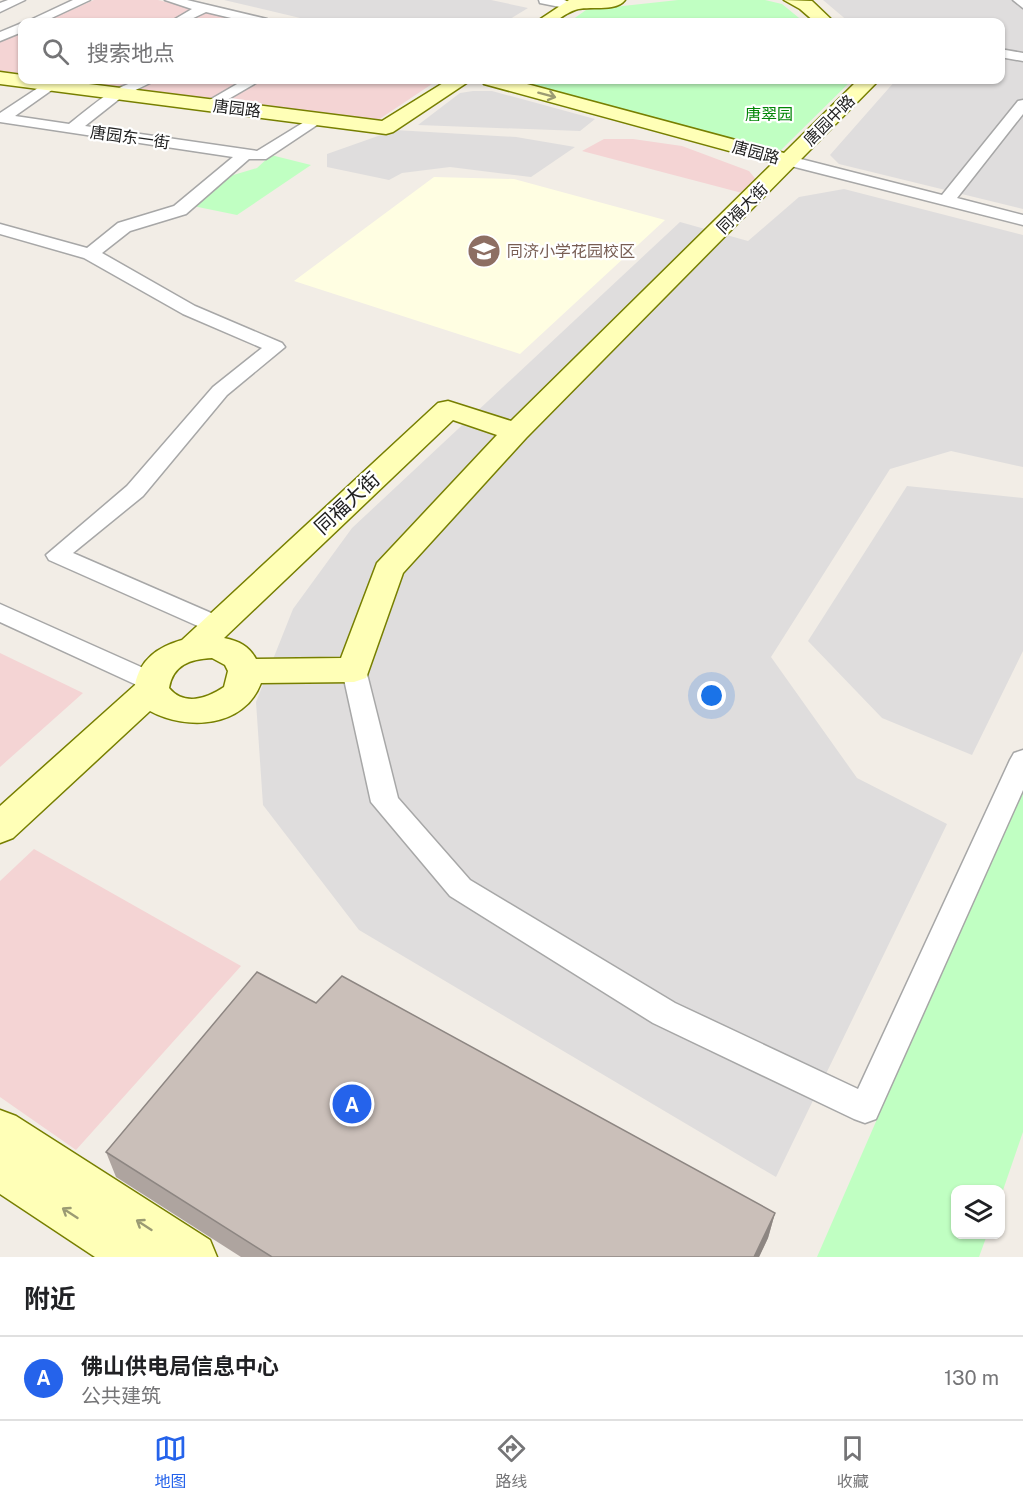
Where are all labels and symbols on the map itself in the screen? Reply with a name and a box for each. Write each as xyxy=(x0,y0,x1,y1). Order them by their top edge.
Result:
one-way arrow xyxy=(537,90,556,101)
street label: 唐园中路 xyxy=(800,91,859,150)
street label: 唐园路 xyxy=(212,96,262,121)
park label: 唐翠园 xyxy=(745,105,793,124)
street label: 唐园东一街 xyxy=(89,123,171,152)
street label: 唐园路 xyxy=(730,137,782,168)
street label: 同福大街 xyxy=(713,179,772,238)
school or university icon: 同济小学花园校区 xyxy=(466,233,502,269)
place label: 同济小学花园校区 xyxy=(507,242,635,261)
street label: 同福大街 xyxy=(310,467,384,539)
your location xyxy=(697,681,726,710)
pin: A xyxy=(332,1082,372,1126)
one-way arrow xyxy=(62,1207,79,1219)
one-way arrow xyxy=(136,1219,153,1231)

